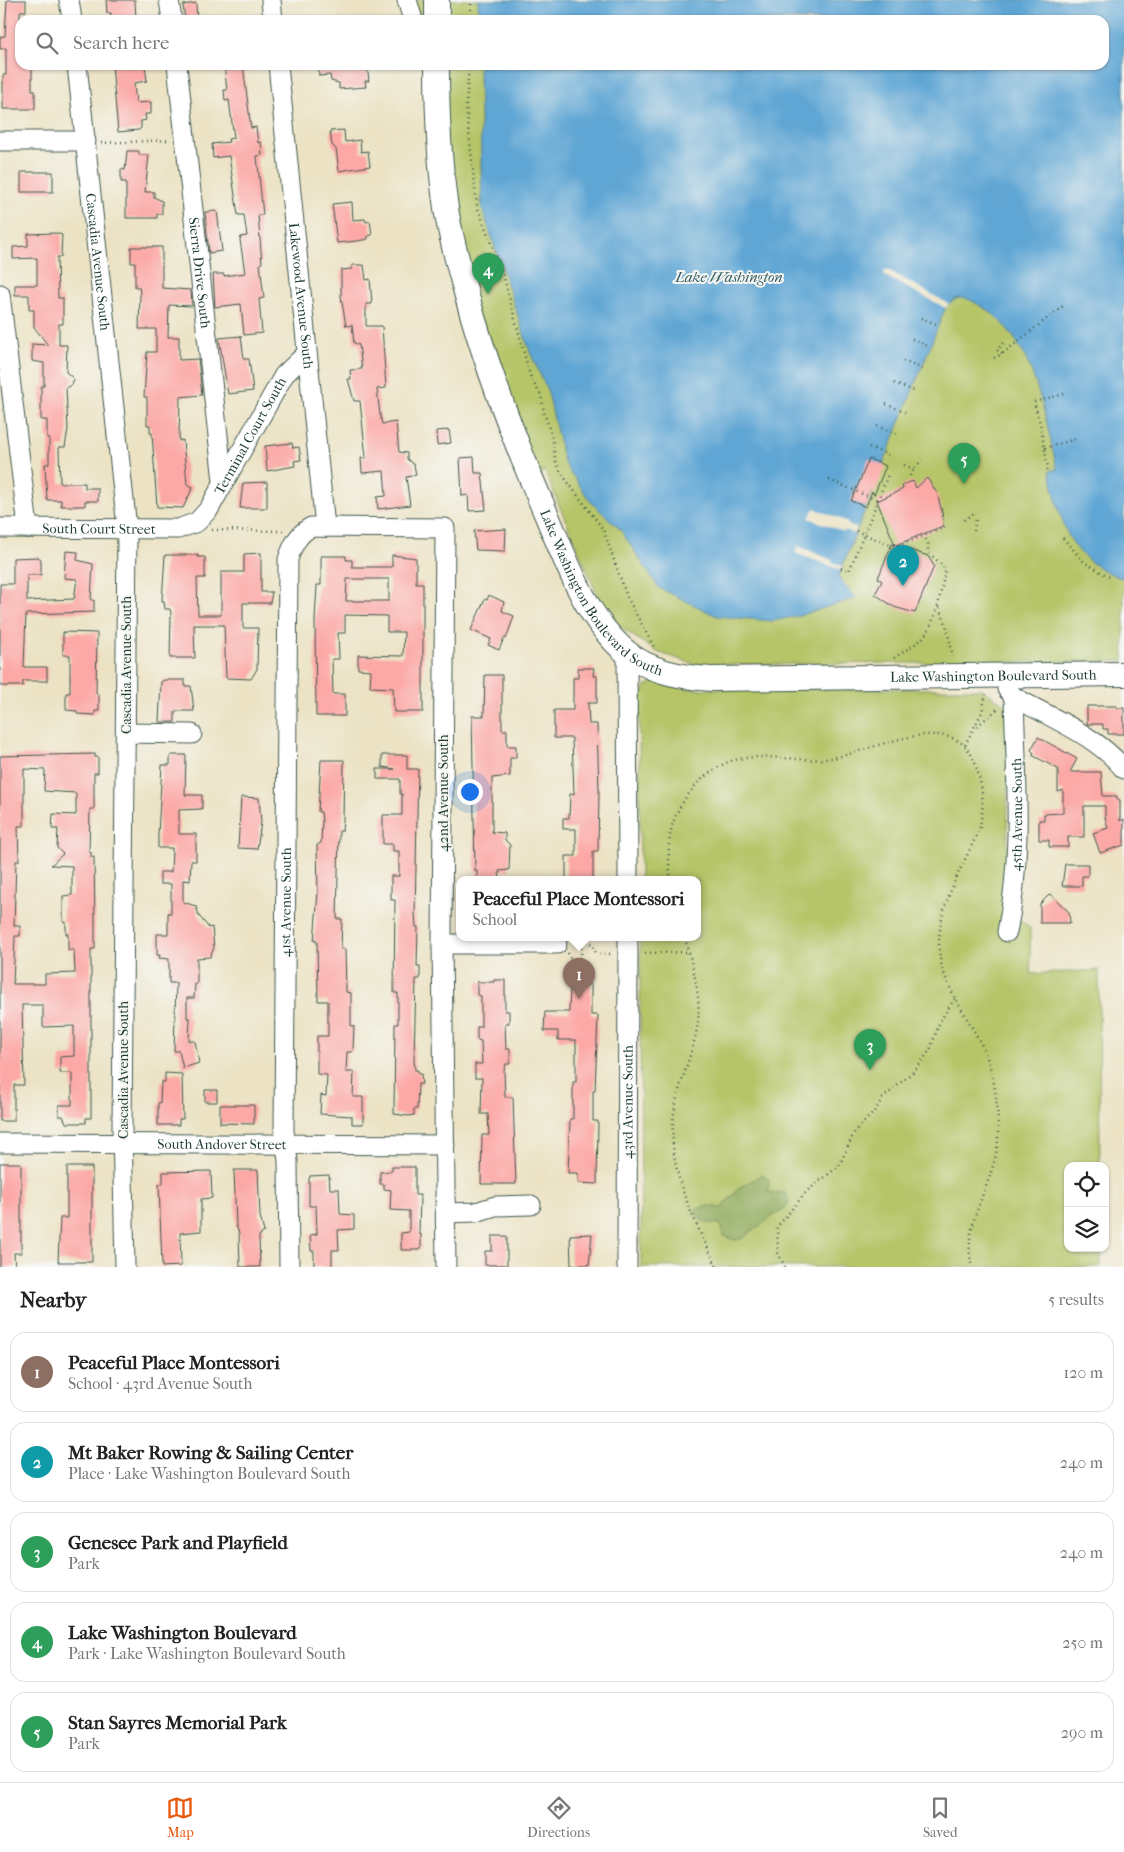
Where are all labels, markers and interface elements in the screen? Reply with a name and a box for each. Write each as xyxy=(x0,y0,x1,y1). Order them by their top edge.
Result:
search box xyxy=(15,15,1109,70)
icon: search xyxy=(33,29,61,57)
text: Search here xyxy=(73,32,169,54)
street label: Cascadia Avenue South xyxy=(82,192,114,332)
street label: Sierra Drive South xyxy=(185,216,215,329)
street label: Lakewood Avenue South xyxy=(286,222,317,370)
pin: 4 xyxy=(472,253,504,294)
water label: Lake Washington xyxy=(674,268,783,286)
street label: Terminal Court South xyxy=(210,374,290,497)
pin: 5 xyxy=(948,443,980,484)
street label: Lake Washington Boulevard South xyxy=(537,507,665,679)
street label: South Court Street xyxy=(42,520,156,537)
pin: 2 xyxy=(887,545,919,586)
street label: Cascadia Avenue South xyxy=(118,596,135,734)
street label: Lake Washington Boulevard South xyxy=(890,666,1097,685)
street label: 42nd Avenue South xyxy=(435,734,452,852)
street label: 45th Avenue South xyxy=(1007,758,1026,872)
your location xyxy=(457,779,483,805)
street label: 41st Avenue South xyxy=(277,847,294,957)
popup xyxy=(456,876,701,941)
text: Peaceful Place Montessori xyxy=(473,888,684,910)
text: School xyxy=(473,910,517,929)
pin: 1 xyxy=(563,958,595,999)
street label: Cascadia Avenue South xyxy=(115,1001,132,1139)
pin: 3 xyxy=(854,1029,886,1070)
street label: 43rd Avenue South xyxy=(619,1045,636,1159)
street label: South Andover Street xyxy=(157,1135,287,1153)
map controls xyxy=(1064,1162,1109,1252)
button: locate xyxy=(1064,1162,1109,1207)
button: layers xyxy=(1064,1207,1109,1252)
text: Nearby xyxy=(20,1288,86,1312)
text: 5 results xyxy=(1048,1290,1104,1309)
text: Peaceful Place Montessori xyxy=(68,1352,280,1374)
text: 1 xyxy=(34,1363,40,1382)
text: 120 m xyxy=(1064,1363,1103,1382)
text: School · 43rd Avenue South xyxy=(68,1374,253,1393)
text: Mt Baker Rowing & Sailing Center xyxy=(68,1442,353,1464)
text: 2 xyxy=(33,1453,41,1472)
text: 240 m xyxy=(1060,1453,1103,1472)
text: Place · Lake Washington Boulevard South xyxy=(68,1464,350,1483)
text: Genesee Park and Playfield xyxy=(68,1532,288,1554)
text: 3 xyxy=(34,1543,40,1562)
text: 240 m xyxy=(1060,1543,1103,1562)
text: Park xyxy=(68,1554,100,1573)
text: Lake Washington Boulevard xyxy=(68,1622,297,1644)
text: 4 xyxy=(32,1633,42,1652)
text: 250 m xyxy=(1062,1633,1103,1652)
text: Park · Lake Washington Boulevard South xyxy=(68,1644,346,1663)
text: Stan Sayres Memorial Park xyxy=(68,1712,287,1734)
text: 5 xyxy=(34,1723,40,1742)
text: 290 m xyxy=(1061,1723,1103,1742)
text: Park xyxy=(68,1734,100,1753)
tab: Map xyxy=(166,1794,194,1841)
tab: Directions xyxy=(527,1794,590,1841)
tab: Saved xyxy=(923,1794,958,1841)

